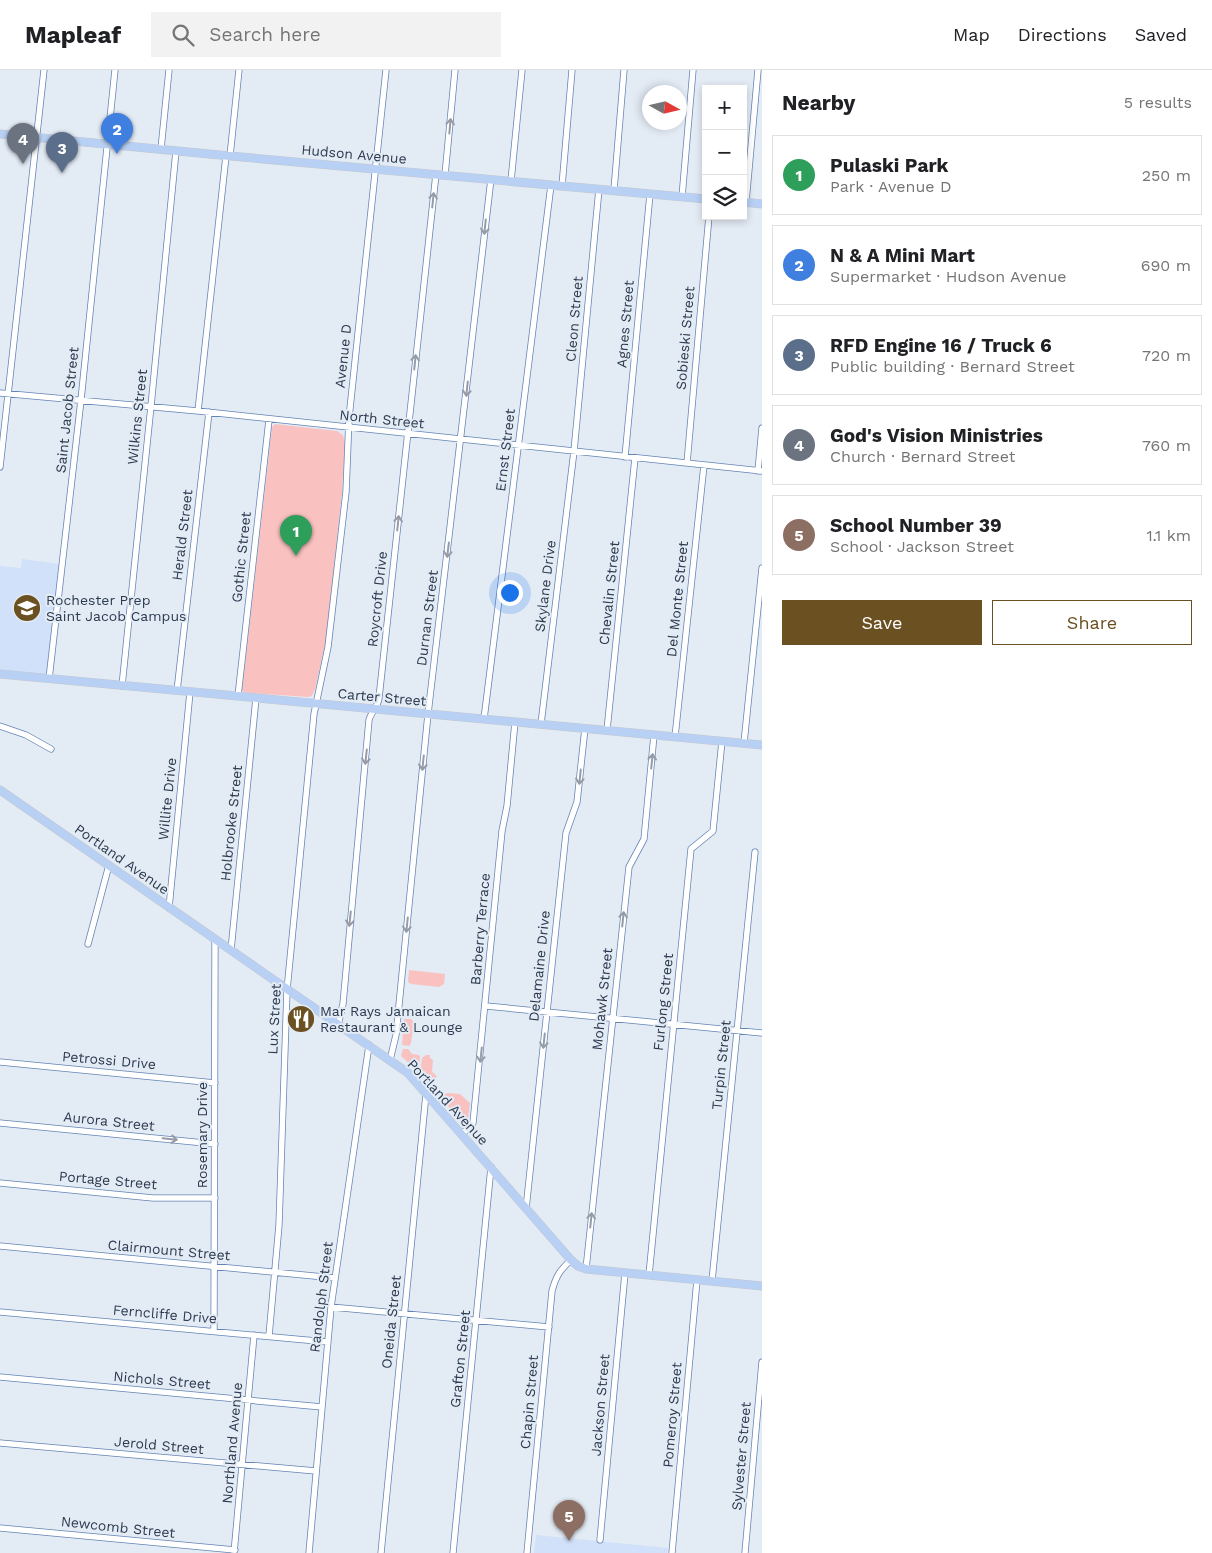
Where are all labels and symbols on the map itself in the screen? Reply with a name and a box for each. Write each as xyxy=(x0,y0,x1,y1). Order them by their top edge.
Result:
north arrow xyxy=(642,85,687,130)
pin: 2 xyxy=(101,113,133,154)
one-way arrow xyxy=(445,119,454,135)
pin: 4 xyxy=(7,123,39,164)
pin: 3 xyxy=(46,132,78,173)
street label: Hudson Avenue xyxy=(301,141,407,167)
one-way arrow xyxy=(428,193,438,209)
one-way arrow xyxy=(480,219,490,235)
street label: Cleon Street xyxy=(562,275,586,363)
street label: Agnes Street xyxy=(613,279,637,368)
street label: Sobieski Street xyxy=(673,285,698,390)
street label: Avenue D xyxy=(332,323,354,389)
street label: Saint Jacob Street xyxy=(52,346,82,474)
one-way arrow xyxy=(410,354,420,370)
street label: Wilkins Street xyxy=(124,368,150,466)
one-way arrow xyxy=(462,380,472,396)
street label: North Street xyxy=(339,407,425,431)
street label: Ernst Street xyxy=(492,407,518,492)
street label: Herald Street xyxy=(168,488,196,581)
street label: Gothic Street xyxy=(228,511,254,603)
pin: 1 xyxy=(280,515,312,556)
one-way arrow xyxy=(393,516,403,532)
street label: Skylane Drive xyxy=(531,539,559,633)
street label: Chevalin Street xyxy=(596,540,622,646)
street label: Del Monte Street xyxy=(663,540,691,658)
one-way arrow xyxy=(443,542,453,558)
street label: Roycroft Drive xyxy=(364,550,390,648)
street label: Durnan Street xyxy=(413,569,441,667)
your location xyxy=(497,580,523,606)
place label: Rochester Prep Saint Jacob Campus xyxy=(46,592,186,624)
school or university icon: Rochester Prep Saint Jacob Campus xyxy=(12,593,42,623)
street label: Carter Street xyxy=(337,685,427,709)
one-way arrow xyxy=(361,749,371,765)
one-way arrow xyxy=(647,754,656,770)
one-way arrow xyxy=(419,755,428,771)
street label: Willite Drive xyxy=(155,757,179,841)
street label: Holbrooke Street xyxy=(217,764,245,882)
one-way arrow xyxy=(575,768,585,784)
street label: Portland Avenue xyxy=(72,821,172,897)
street label: Barberry Terrace xyxy=(467,872,493,986)
one-way arrow xyxy=(345,910,355,926)
street label: Delamaine Drive xyxy=(525,910,553,1022)
one-way arrow xyxy=(618,912,628,928)
one-way arrow xyxy=(403,916,412,932)
street label: Mohawk Street xyxy=(589,947,615,1051)
street label: Furlong Street xyxy=(650,952,676,1052)
street label: Lux Street xyxy=(264,983,284,1055)
place label: Mar Rays Jamaican Restaurant & Lounge xyxy=(320,1003,463,1035)
restaurant icon: Mar Rays Jamaican Restaurant & Lounge xyxy=(286,1004,316,1034)
street label: Turpin Street xyxy=(708,1019,734,1111)
one-way arrow xyxy=(539,1033,549,1049)
one-way arrow xyxy=(476,1046,485,1062)
street label: Petrossi Drive xyxy=(61,1048,157,1072)
street label: Portland Avenue xyxy=(404,1056,492,1148)
street label: Rosemary Drive xyxy=(194,1082,210,1188)
street label: Aurora Street xyxy=(63,1108,156,1134)
one-way arrow xyxy=(162,1135,178,1144)
street label: Portage Street xyxy=(58,1168,158,1192)
one-way arrow xyxy=(586,1213,596,1229)
street label: Clairmount Street xyxy=(107,1237,231,1263)
street label: Randolph Street xyxy=(306,1240,336,1353)
street label: Oneida Street xyxy=(378,1274,404,1370)
street label: Ferncliffe Drive xyxy=(112,1301,218,1327)
street label: Grafton Street xyxy=(447,1309,473,1409)
street label: Jackson Street xyxy=(588,1353,612,1457)
street label: Chapin Street xyxy=(517,1354,541,1450)
street label: Pomeroy Street xyxy=(659,1362,685,1468)
street label: Nichols Street xyxy=(113,1368,211,1392)
street label: Northland Avenue xyxy=(219,1382,245,1504)
street label: Sylvester Street xyxy=(728,1401,754,1511)
street label: Jerold Street xyxy=(114,1433,205,1457)
pin: 5 xyxy=(553,1500,585,1541)
street label: Newcomb Street xyxy=(60,1513,176,1541)

